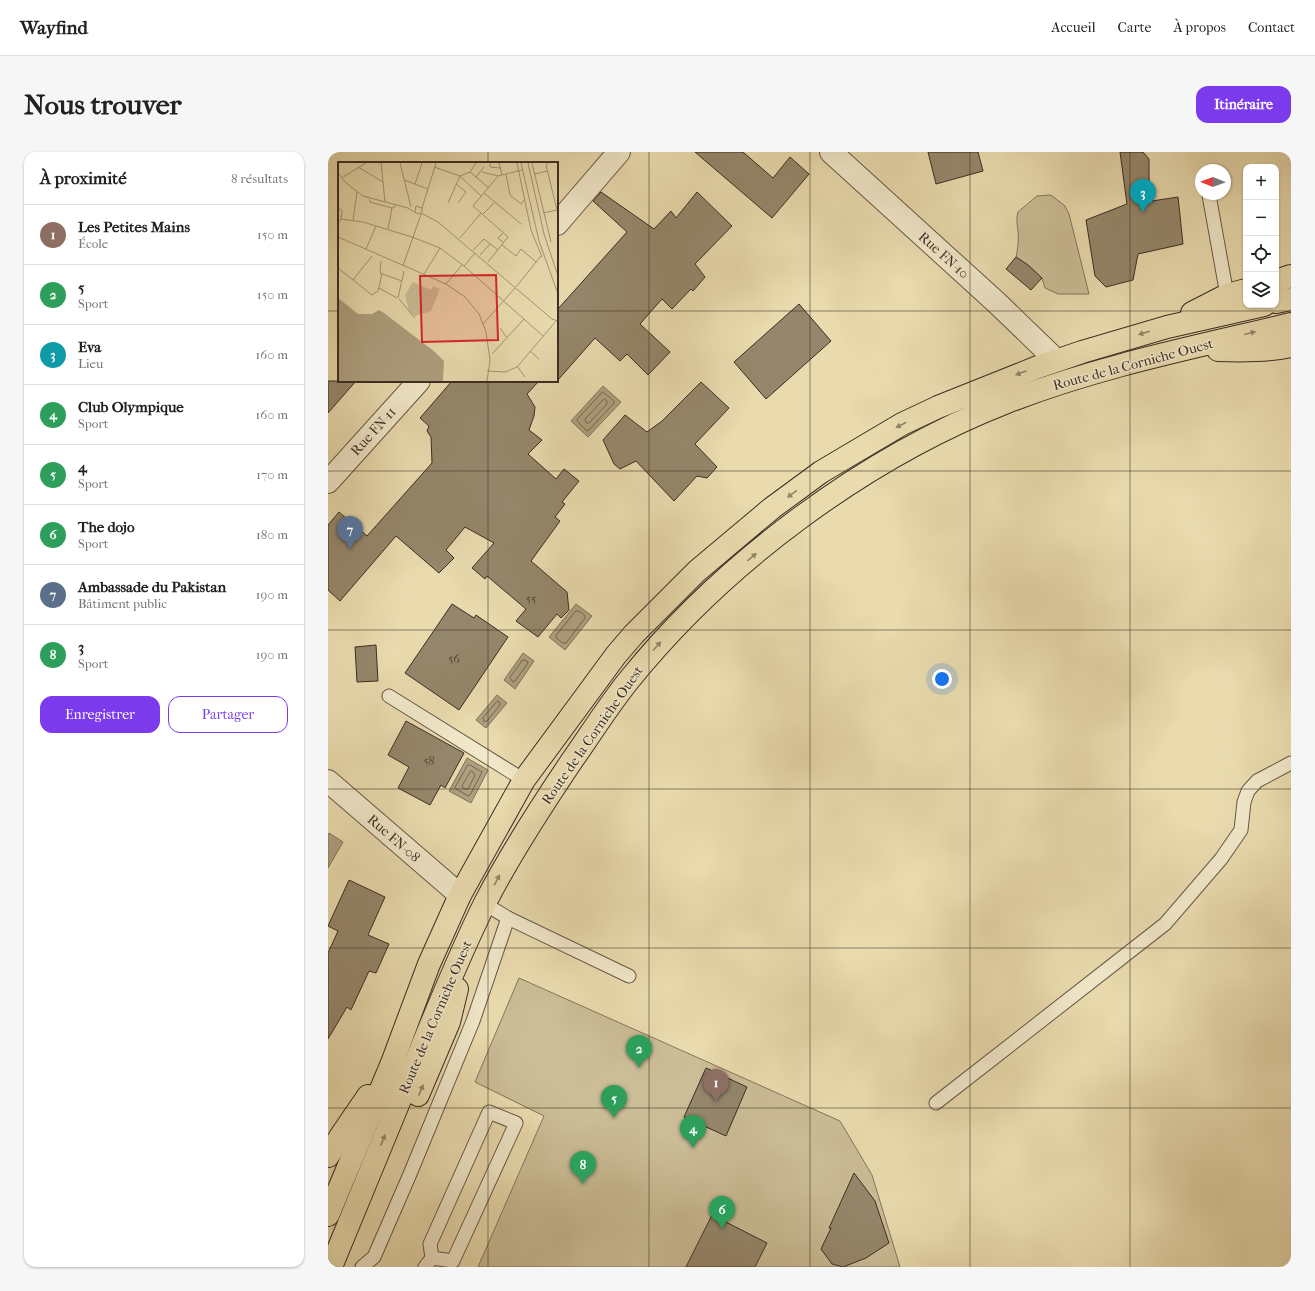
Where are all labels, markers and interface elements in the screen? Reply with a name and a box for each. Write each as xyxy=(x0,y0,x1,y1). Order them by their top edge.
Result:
text: Wayfind xyxy=(20,17,88,39)
text: Accueil xyxy=(1051,19,1096,36)
text: Carte xyxy=(1118,19,1151,36)
text: À propos xyxy=(1173,19,1226,36)
text: Contact xyxy=(1248,19,1295,36)
button: Itinéraire xyxy=(1196,86,1291,123)
text: Nous trouver xyxy=(24,88,181,121)
inset map xyxy=(338,162,558,382)
north arrow xyxy=(1195,164,1231,200)
map controls xyxy=(1243,164,1279,308)
button: + xyxy=(1243,164,1279,200)
text: À proximité xyxy=(40,168,127,188)
text: 8 résultats xyxy=(231,171,288,186)
pin: 3 xyxy=(1130,179,1156,212)
button: − xyxy=(1243,200,1279,236)
text: Les Petites Mains xyxy=(78,218,190,236)
text: 1 xyxy=(51,227,55,242)
text: 150 m xyxy=(257,227,288,242)
street label: Rue FN-10 xyxy=(915,228,972,282)
text: École xyxy=(78,236,108,251)
button: locate xyxy=(1243,236,1279,272)
button: layers xyxy=(1243,272,1279,308)
text: 5 xyxy=(78,278,84,296)
text: 2 xyxy=(50,287,56,302)
text: 150 m xyxy=(257,287,288,302)
text: Sport xyxy=(78,296,109,311)
one-way arrow xyxy=(1138,330,1150,336)
one-way arrow xyxy=(1244,330,1257,336)
street label: Route de la Corniche Ouest xyxy=(1051,335,1215,394)
text: Eva xyxy=(78,338,101,356)
text: 3 xyxy=(50,347,56,362)
text: 160 m xyxy=(256,347,288,362)
text: Lieu xyxy=(78,356,103,371)
one-way arrow xyxy=(1014,371,1026,377)
text: Club Olympique xyxy=(78,398,184,416)
street label: Rue FN-11 xyxy=(347,404,400,459)
text: 4 xyxy=(49,407,57,422)
text: 160 m xyxy=(256,407,288,422)
text: Sport xyxy=(78,416,109,431)
one-way arrow xyxy=(896,421,907,428)
text: 4 xyxy=(78,458,87,476)
text: 5 xyxy=(50,467,56,482)
text: 170 m xyxy=(256,467,288,482)
text: Sport xyxy=(78,476,109,491)
one-way arrow xyxy=(786,490,797,498)
pin: 7 xyxy=(337,516,363,549)
text: The dojo xyxy=(78,518,135,536)
text: 6 xyxy=(49,527,57,542)
text: 180 m xyxy=(256,527,288,542)
text: Sport xyxy=(78,536,109,551)
one-way arrow xyxy=(746,553,757,562)
text: Ambassade du Pakistan xyxy=(78,578,226,596)
text: 7 xyxy=(50,587,56,602)
text: 190 m xyxy=(256,587,288,602)
house number: 55 xyxy=(526,592,536,606)
text: Bâtiment public xyxy=(78,596,167,611)
text: 3 xyxy=(78,638,84,656)
one-way arrow xyxy=(653,641,662,652)
text: 8 xyxy=(50,647,56,662)
text: 190 m xyxy=(256,647,288,662)
house number: 56 xyxy=(448,652,460,666)
text: Sport xyxy=(78,656,109,671)
street label: Route de la Corniche Ouest xyxy=(538,663,647,808)
your location xyxy=(932,669,952,689)
button: Enregistrer xyxy=(40,696,160,733)
button: Partager xyxy=(168,696,288,733)
house number: 58 xyxy=(423,754,435,768)
street label: Rue FN-08 xyxy=(364,811,423,866)
one-way arrow xyxy=(494,875,501,886)
street label: Route de la Corniche Ouest xyxy=(395,938,476,1096)
pin: 2 xyxy=(626,1035,652,1068)
pin: 1 xyxy=(703,1069,729,1102)
one-way arrow xyxy=(418,1083,424,1095)
pin: 5 xyxy=(601,1085,627,1118)
pin: 4 xyxy=(680,1115,706,1148)
one-way arrow xyxy=(381,1134,387,1146)
pin: 8 xyxy=(570,1151,596,1184)
pin: 6 xyxy=(709,1196,735,1229)

